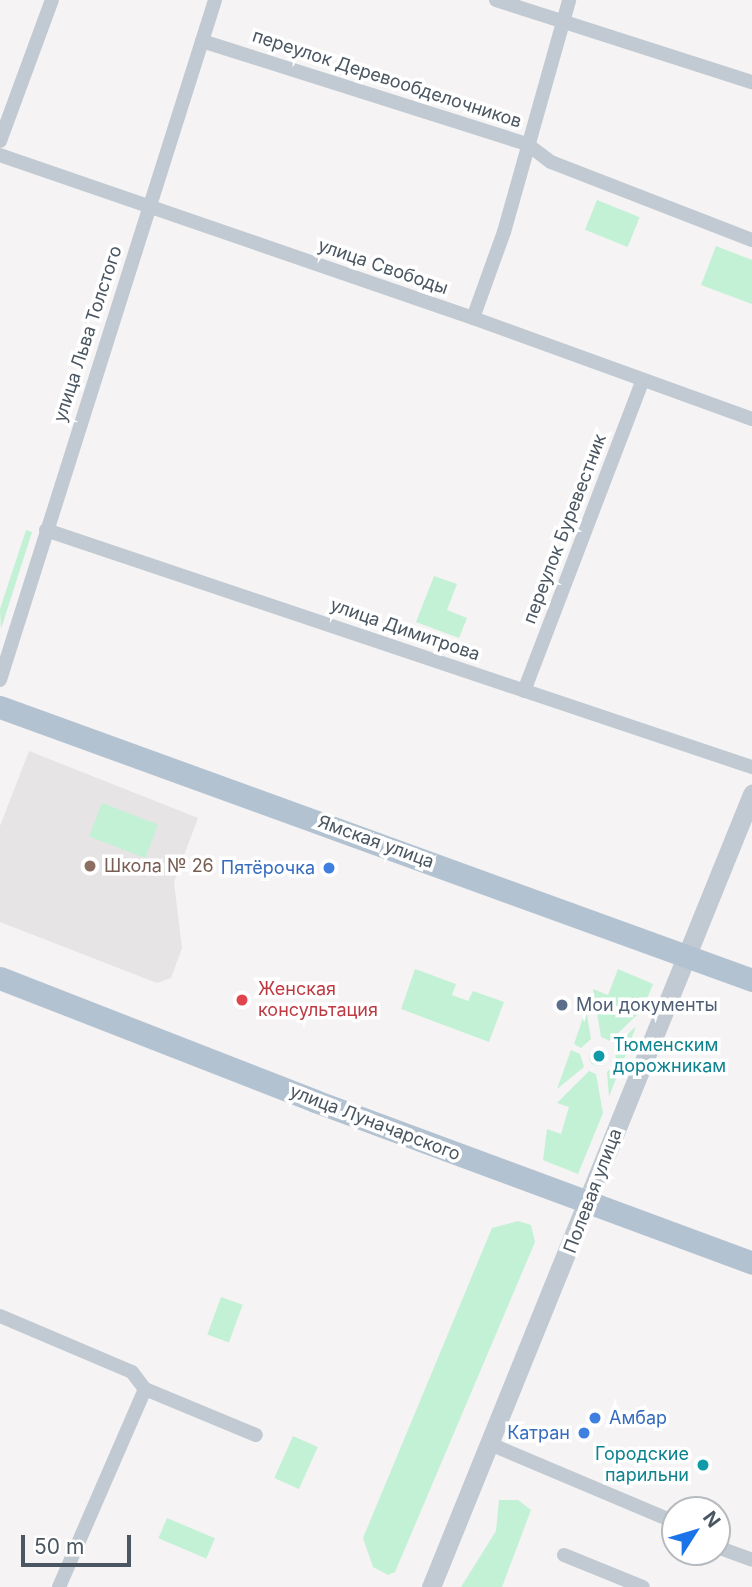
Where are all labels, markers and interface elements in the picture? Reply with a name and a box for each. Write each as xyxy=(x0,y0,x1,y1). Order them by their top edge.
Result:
street label: переулок Деревообделочников xyxy=(250,25,524,133)
street label: улица Свободы xyxy=(315,235,451,299)
street label: улица Льва Толстого xyxy=(49,243,127,425)
street label: переулок Буревестник xyxy=(519,431,611,627)
street label: улица Димитрова xyxy=(327,594,483,666)
street label: Ямская улица xyxy=(315,811,437,873)
place label: Школа № 26 xyxy=(104,855,214,877)
place label: Пятёрочка xyxy=(221,857,315,879)
marker: Школа № 26 xyxy=(82,858,98,874)
marker: Пятёрочка xyxy=(321,860,337,876)
place label: Женская консультация xyxy=(258,979,378,1021)
marker: Женская консультация xyxy=(232,990,252,1010)
place label: Мои документы xyxy=(576,994,718,1016)
marker: Мои документы xyxy=(554,997,570,1013)
place label: Тюменским дорожникам xyxy=(613,1035,726,1078)
marker: Тюменским дорожникам xyxy=(591,1048,607,1064)
street label: улица Луначарского xyxy=(287,1080,463,1166)
street label: Полевая улица xyxy=(559,1126,627,1256)
place label: Амбар xyxy=(609,1407,667,1429)
marker: Амбар xyxy=(587,1410,603,1426)
place label: Катран xyxy=(507,1422,570,1444)
marker: Катран xyxy=(576,1425,592,1441)
place label: Городские парильни xyxy=(595,1444,689,1486)
marker: Городские парильни xyxy=(695,1457,711,1473)
north arrow xyxy=(661,1496,731,1566)
text: N xyxy=(698,1507,725,1532)
scale bar xyxy=(24,1520,135,1564)
text: 50 m xyxy=(34,1534,84,1559)

